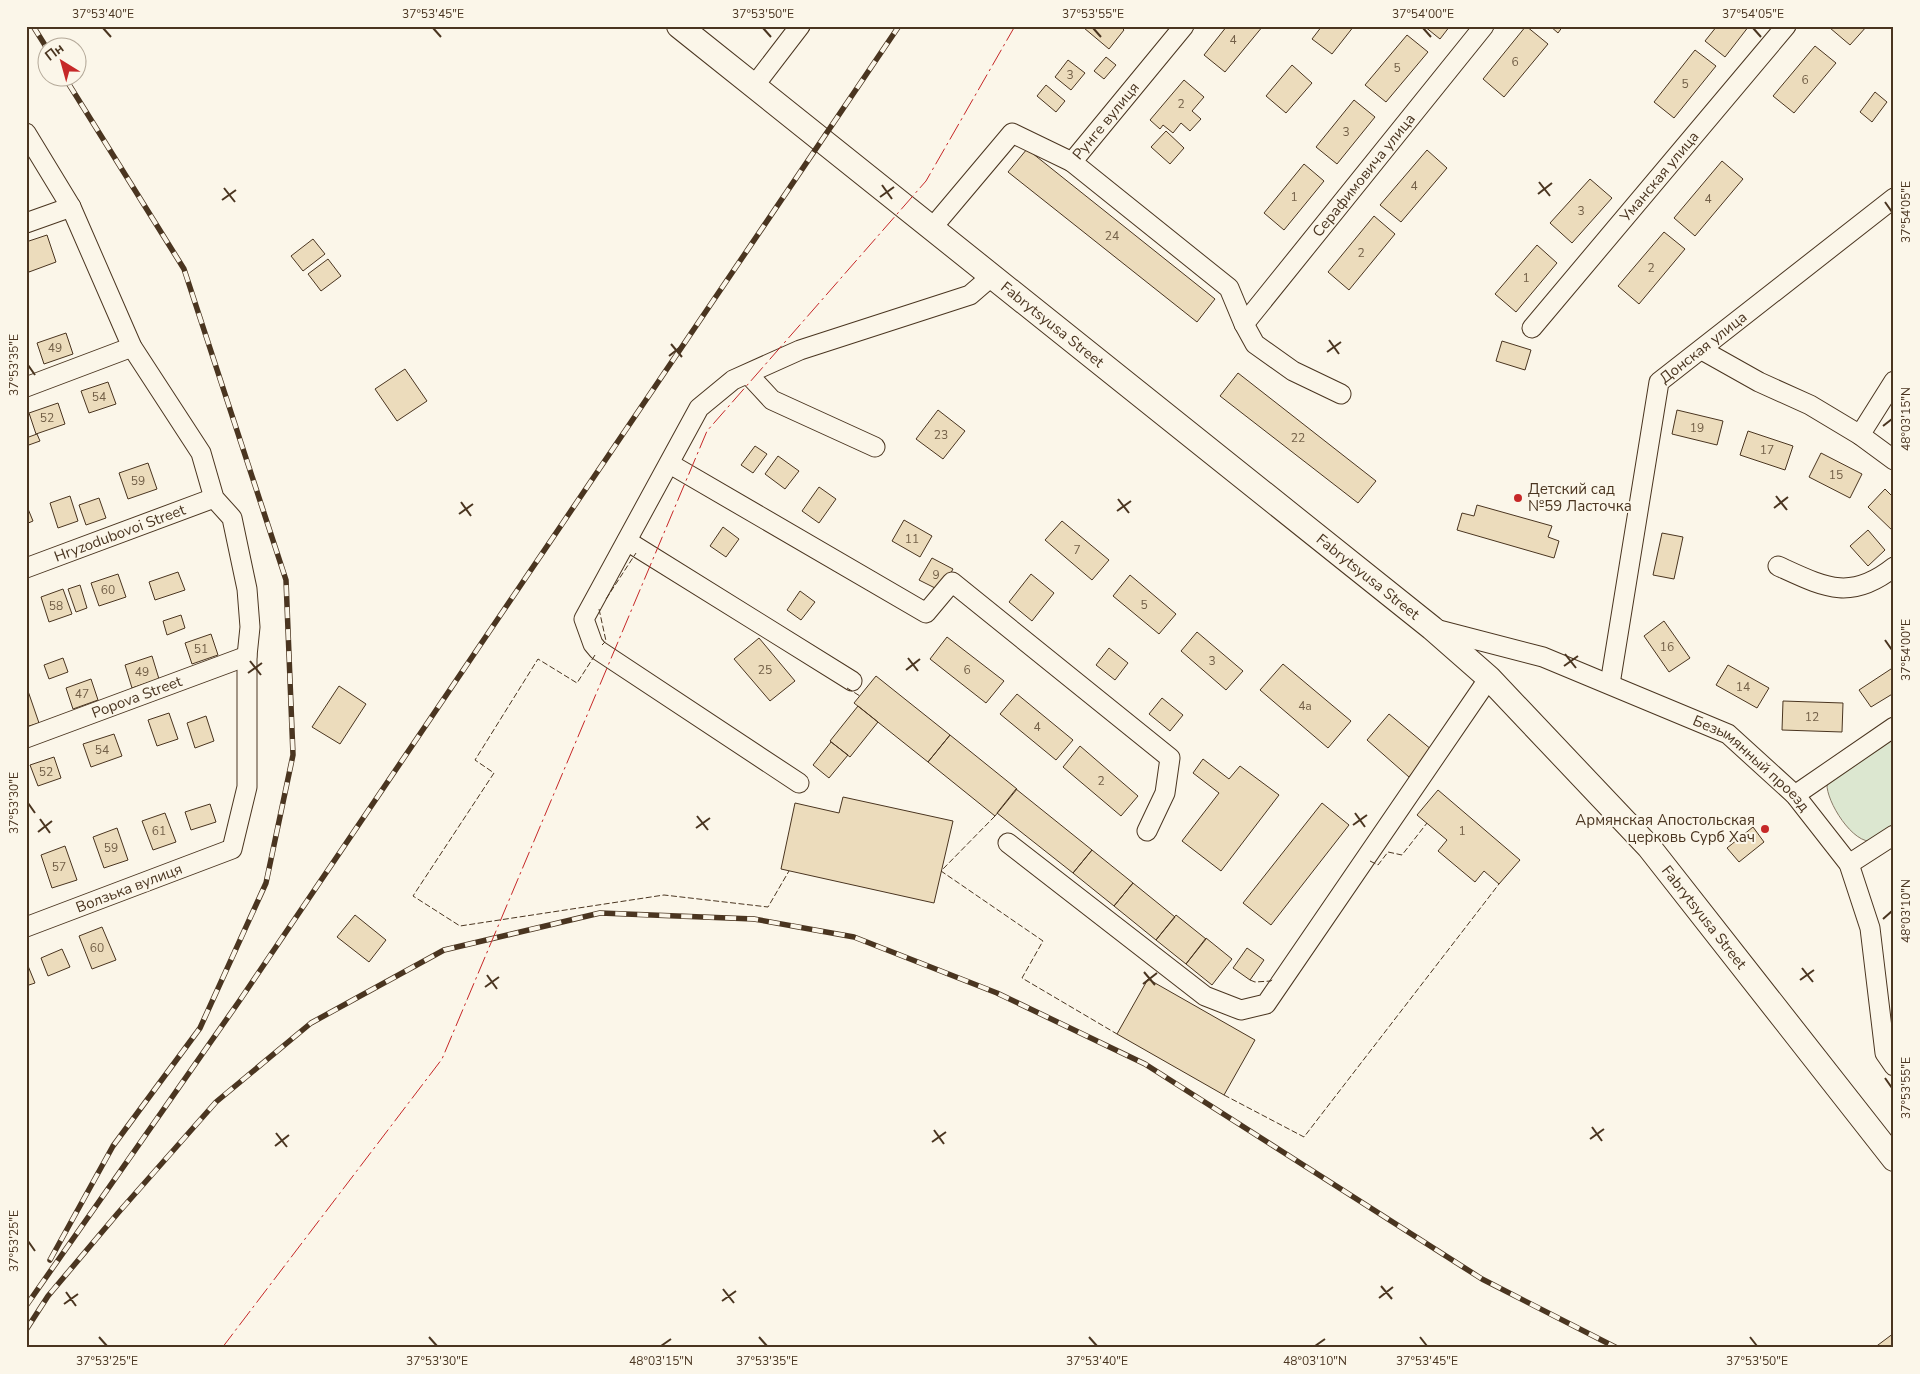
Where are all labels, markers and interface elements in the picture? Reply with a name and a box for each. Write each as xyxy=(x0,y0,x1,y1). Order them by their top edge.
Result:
text: 37°53'40"E xyxy=(72,6,134,22)
text: 37°53'45"E xyxy=(402,6,464,22)
text: 37°53'50"E xyxy=(732,6,794,22)
text: 37°53'55"E xyxy=(1062,6,1124,22)
text: 37°54'00"E xyxy=(1392,6,1454,22)
text: 37°54'05"E xyxy=(1722,6,1784,22)
house number: 4 xyxy=(1229,32,1237,48)
north arrow xyxy=(38,38,88,88)
text: Пн xyxy=(41,39,68,65)
house number: 6 xyxy=(1511,54,1519,70)
house number: 5 xyxy=(1393,60,1401,76)
house number: 3 xyxy=(1066,67,1074,83)
house number: 6 xyxy=(1801,72,1809,88)
house number: 5 xyxy=(1681,76,1689,92)
street label: Рунге вулиця xyxy=(1068,78,1144,164)
house number: 2 xyxy=(1177,96,1185,112)
street label: Серафимовича улица xyxy=(1308,109,1420,241)
house number: 3 xyxy=(1342,124,1350,140)
street label: Уманская улица xyxy=(1615,127,1703,227)
house number: 4 xyxy=(1410,178,1418,194)
text: 37°54'05"E xyxy=(1898,181,1914,243)
house number: 1 xyxy=(1290,189,1298,205)
house number: 4 xyxy=(1704,191,1712,207)
house number: 3 xyxy=(1577,203,1585,219)
house number: 24 xyxy=(1105,228,1119,244)
house number: 2 xyxy=(1357,245,1365,261)
house number: 2 xyxy=(1647,260,1655,276)
house number: 1 xyxy=(1522,270,1530,286)
street label: Fabrytsyusa Street xyxy=(997,277,1109,372)
street label: Донская улица xyxy=(1655,307,1751,388)
text: 37°53'35"E xyxy=(6,334,22,396)
house number: 49 xyxy=(48,340,62,356)
text: 48°03'15"N xyxy=(1898,387,1914,451)
house number: 54 xyxy=(92,389,106,405)
house number: 52 xyxy=(40,410,54,426)
house number: 19 xyxy=(1690,420,1704,436)
house number: 23 xyxy=(934,427,948,443)
house number: 22 xyxy=(1291,430,1305,446)
house number: 17 xyxy=(1760,442,1774,458)
house number: 15 xyxy=(1829,467,1843,483)
house number: 59 xyxy=(131,473,145,489)
place label: Детский сад №59 Ласточка xyxy=(1528,479,1632,516)
marker: Детский сад №59 Ласточка xyxy=(1512,492,1524,504)
street label: Hryzodubovoi Street xyxy=(51,499,189,567)
street label: Fabrytsyusa Street xyxy=(1312,529,1424,625)
house number: 11 xyxy=(905,531,919,547)
house number: 7 xyxy=(1073,542,1081,558)
house number: 9 xyxy=(932,567,940,583)
house number: 60 xyxy=(101,582,115,598)
house number: 5 xyxy=(1140,597,1148,613)
house number: 58 xyxy=(49,598,63,614)
text: 37°54'00"E xyxy=(1898,619,1914,681)
house number: 16 xyxy=(1660,639,1674,655)
house number: 51 xyxy=(194,641,208,657)
house number: 3 xyxy=(1208,653,1216,669)
house number: 25 xyxy=(758,662,772,678)
house number: 6 xyxy=(963,662,971,678)
house number: 49 xyxy=(135,664,149,680)
street label: Popova Street xyxy=(89,671,185,723)
house number: 14 xyxy=(1736,679,1750,695)
house number: 47 xyxy=(75,686,89,702)
house number: 4а xyxy=(1298,698,1312,714)
house number: 12 xyxy=(1805,709,1819,725)
street label: Безымянный проезд xyxy=(1690,710,1814,816)
house number: 4 xyxy=(1033,719,1041,735)
house number: 54 xyxy=(95,742,109,758)
house number: 52 xyxy=(39,764,53,780)
text: 37°53'30"E xyxy=(6,772,22,834)
house number: 2 xyxy=(1097,773,1105,789)
place label: Армянская Апостольская церковь Сурб Хач xyxy=(1575,810,1755,847)
house number: 61 xyxy=(152,823,166,839)
house number: 1 xyxy=(1458,823,1466,839)
marker: Армянская Апостольская церковь Сурб Хач xyxy=(1759,823,1771,835)
house number: 59 xyxy=(104,840,118,856)
house number: 57 xyxy=(52,859,66,875)
street label: Волзька вулиця xyxy=(73,859,185,917)
street label: Fabrytsyusa Street xyxy=(1657,861,1752,974)
text: 48°03'10"N xyxy=(1898,879,1914,943)
house number: 60 xyxy=(90,940,104,956)
text: 37°53'55"E xyxy=(1898,1057,1914,1119)
text: 37°53'25"E xyxy=(6,1210,22,1272)
text: 37°53'25"E xyxy=(76,1353,138,1369)
text: 37°53'30"E xyxy=(406,1353,468,1369)
text: 48°03'15"N xyxy=(629,1353,693,1369)
text: 37°53'35"E xyxy=(736,1353,798,1369)
text: 37°53'40"E xyxy=(1066,1353,1128,1369)
text: 48°03'10"N xyxy=(1283,1353,1347,1369)
text: 37°53'45"E xyxy=(1396,1353,1458,1369)
text: 37°53'50"E xyxy=(1726,1353,1788,1369)

